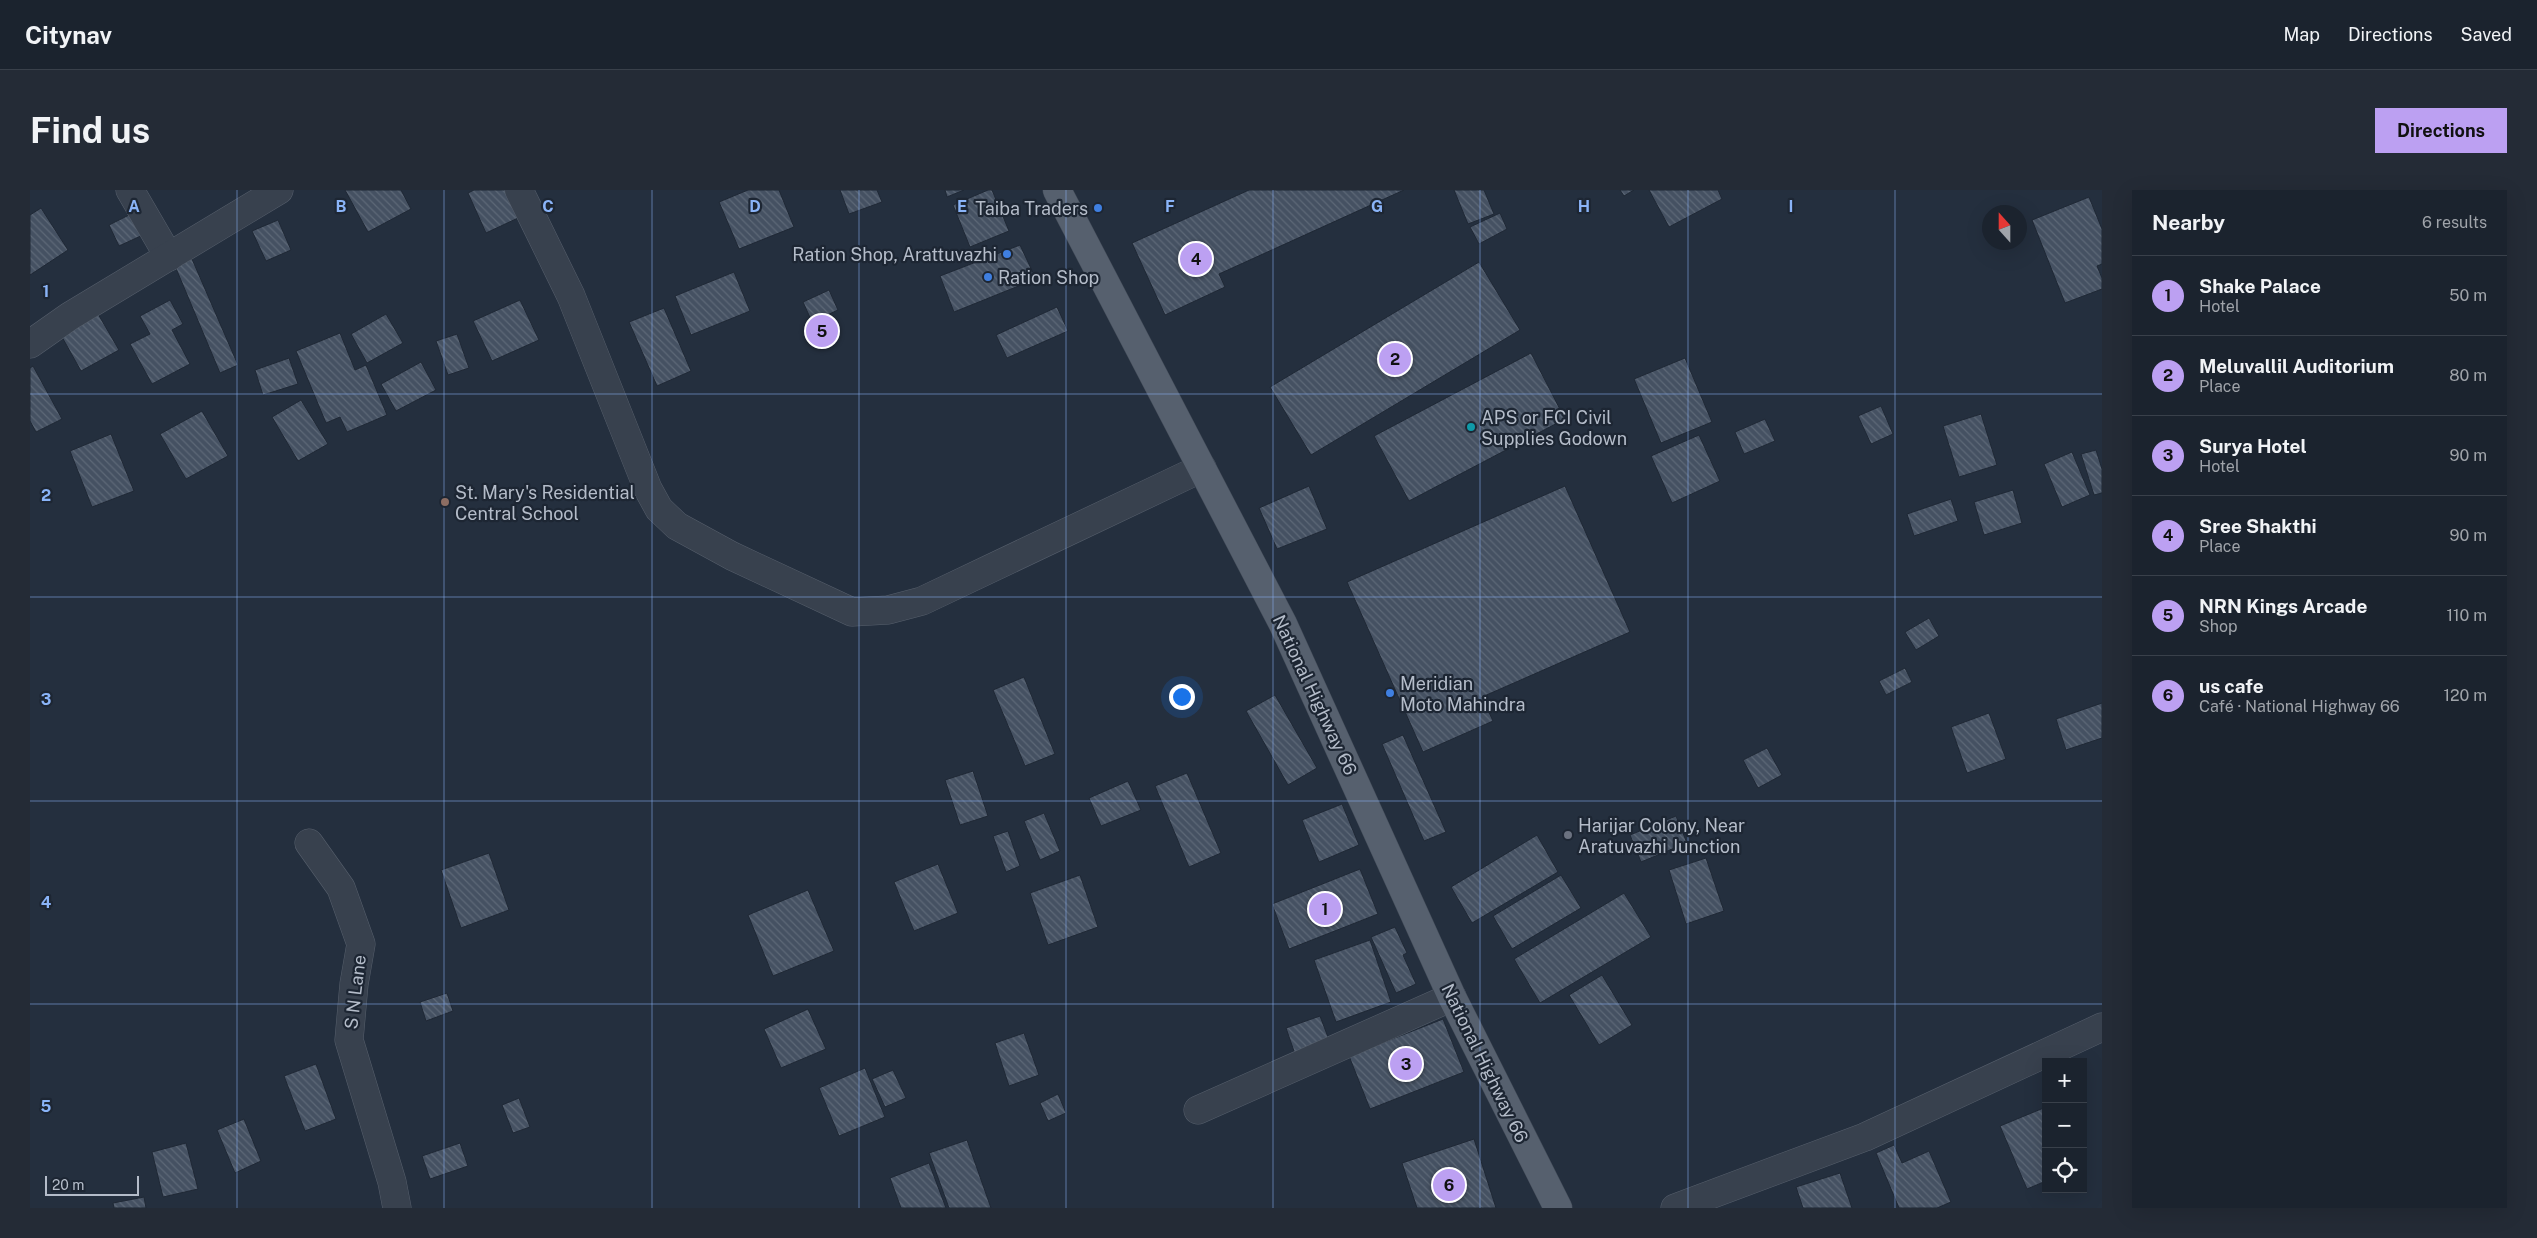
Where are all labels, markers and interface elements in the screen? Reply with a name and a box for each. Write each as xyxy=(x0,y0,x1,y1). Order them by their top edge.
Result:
text: Citynav xyxy=(25,21,112,49)
text: Map xyxy=(2283,24,2320,45)
text: Directions xyxy=(2348,24,2433,45)
text: Saved xyxy=(2461,24,2512,45)
button: Directions xyxy=(2375,108,2507,153)
text: Find us xyxy=(30,110,150,151)
text: A xyxy=(128,197,140,216)
text: B xyxy=(336,197,347,216)
text: C xyxy=(542,197,554,216)
text: D xyxy=(749,197,761,216)
text: E xyxy=(957,197,967,216)
text: F xyxy=(1165,197,1175,216)
text: G xyxy=(1371,197,1383,216)
text: H xyxy=(1578,197,1590,216)
text: I xyxy=(1789,197,1793,216)
place label: Taiba Traders xyxy=(975,198,1088,219)
marker: Taiba Traders xyxy=(1092,202,1104,214)
north arrow xyxy=(1982,205,2027,250)
text: Nearby xyxy=(2152,210,2225,235)
text: 6 results xyxy=(2422,213,2487,232)
pin: 4 xyxy=(1180,240,1212,278)
place label: Ration Shop, Arattuvazhi xyxy=(792,244,997,265)
marker: Ration Shop, Arattuvazhi xyxy=(1001,248,1013,260)
place label: Ration Shop xyxy=(998,267,1099,288)
marker: Ration Shop xyxy=(982,271,994,283)
text: Shake Palace xyxy=(2199,275,2321,297)
text: 1 xyxy=(43,282,49,301)
text: 1 xyxy=(2165,286,2171,305)
text: 50 m xyxy=(2449,286,2487,305)
text: Hotel xyxy=(2199,297,2240,316)
pin: 5 xyxy=(806,312,838,350)
pin: 2 xyxy=(1379,340,1411,378)
text: Meluvallil Auditorium xyxy=(2199,355,2394,377)
text: 2 xyxy=(2163,366,2173,385)
text: 80 m xyxy=(2449,366,2487,385)
text: Place xyxy=(2199,377,2241,396)
place label: APS or FCI Civil Supplies Godown xyxy=(1481,407,1627,449)
marker: APS or FCI Civil Supplies Godown xyxy=(1465,421,1477,433)
text: Surya Hotel xyxy=(2199,435,2307,457)
text: 3 xyxy=(2163,446,2173,465)
text: 90 m xyxy=(2450,446,2487,465)
text: Hotel xyxy=(2199,457,2240,476)
place label: St. Mary's Residential Central School xyxy=(455,482,635,524)
text: 2 xyxy=(41,486,51,505)
marker: St. Mary's Residential Central School xyxy=(439,496,451,508)
text: Sree Shakthi xyxy=(2199,515,2316,537)
text: 4 xyxy=(2163,526,2173,545)
text: 90 m xyxy=(2450,526,2487,545)
text: Place xyxy=(2199,537,2241,556)
text: NRN Kings Arcade xyxy=(2199,595,2367,617)
text: 5 xyxy=(2163,606,2173,625)
text: 110 m xyxy=(2446,606,2487,625)
street label: National Highway 66 xyxy=(1269,612,1361,778)
text: Shop xyxy=(2199,617,2238,636)
place label: Meridian Moto Mahindra xyxy=(1400,673,1525,715)
text: us cafe xyxy=(2199,675,2264,697)
your location xyxy=(1169,684,1195,710)
text: 6 xyxy=(2163,686,2173,705)
text: 120 m xyxy=(2443,686,2487,705)
marker: Meridian Moto Mahindra xyxy=(1384,687,1396,699)
text: 3 xyxy=(41,690,51,709)
text: Café · National Highway 66 xyxy=(2199,697,2400,716)
place label: Harijar Colony, Near Aratuvazhi Junction xyxy=(1578,815,1745,857)
marker: Harijar Colony, Near Aratuvazhi Junction xyxy=(1562,829,1574,841)
pin: 1 xyxy=(1309,890,1341,928)
text: 4 xyxy=(41,893,52,912)
street label: S N Lane xyxy=(340,953,370,1031)
street label: National Highway 66 xyxy=(1437,980,1533,1146)
pin: 3 xyxy=(1390,1045,1422,1083)
map controls xyxy=(2042,1058,2087,1193)
button: + xyxy=(2042,1058,2087,1103)
text: 5 xyxy=(41,1097,52,1116)
button: − xyxy=(2042,1103,2087,1148)
button: locate xyxy=(2042,1148,2087,1193)
pin: 6 xyxy=(1433,1166,1465,1204)
scale bar xyxy=(45,1173,139,1196)
text: 20 m xyxy=(52,1177,84,1193)

